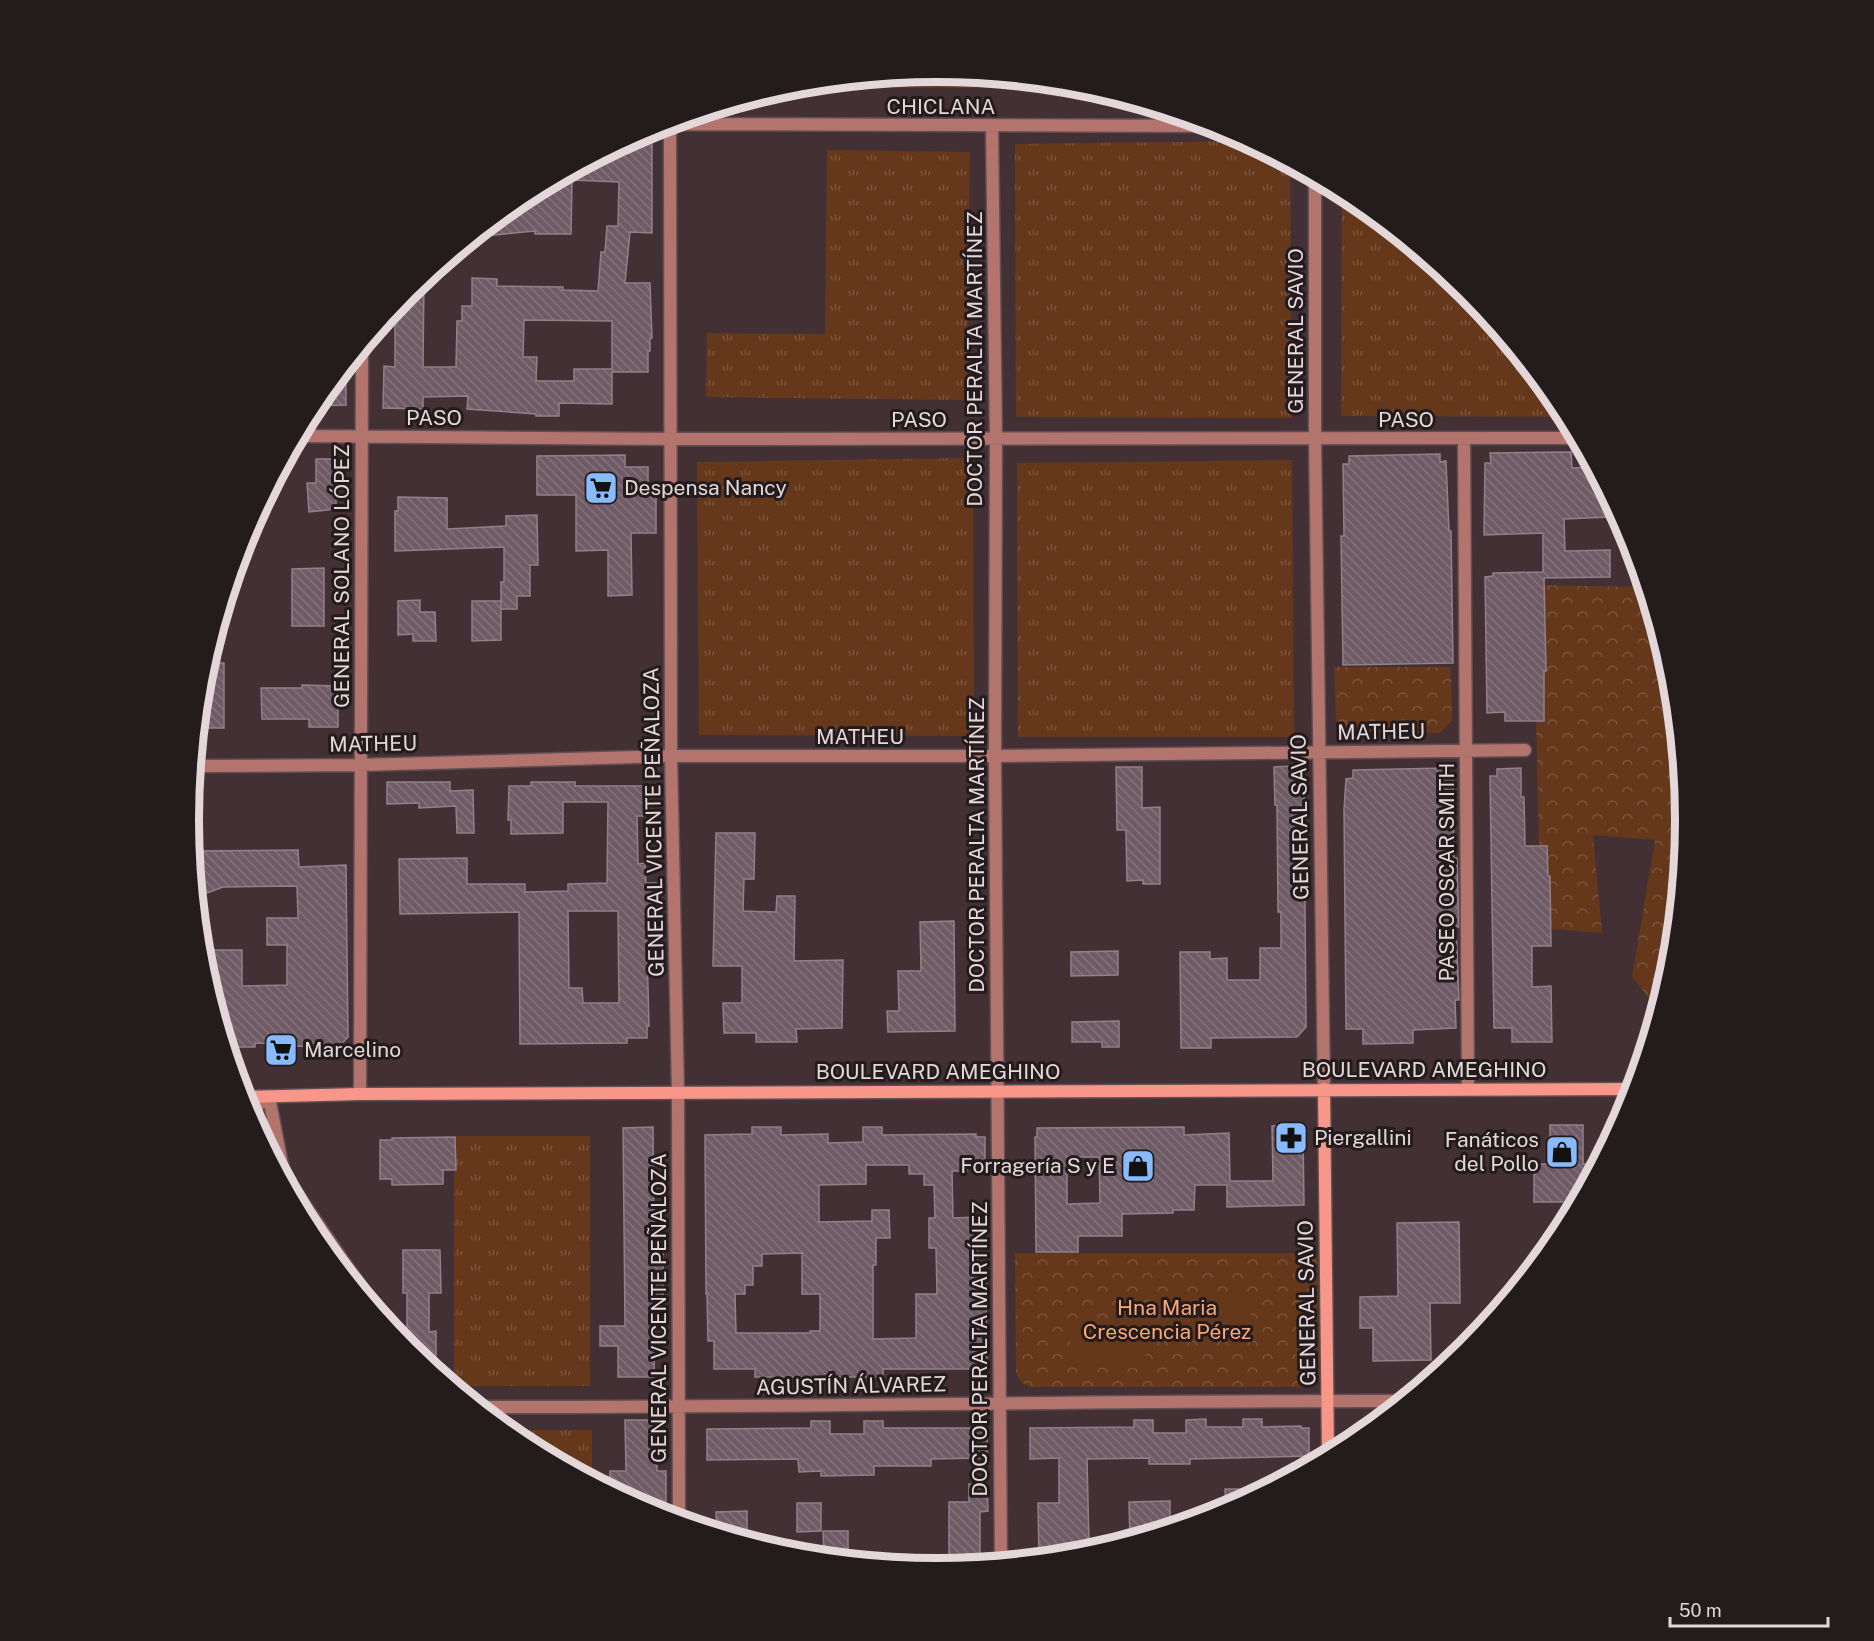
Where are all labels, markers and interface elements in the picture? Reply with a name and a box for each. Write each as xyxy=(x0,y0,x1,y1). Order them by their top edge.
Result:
street label: CHICLANA xyxy=(886,94,996,119)
street label: DOCTOR PERALTA MARTÍNEZ xyxy=(962,211,987,507)
street label: GENERAL SAVIO xyxy=(1283,248,1308,414)
street label: PASO xyxy=(406,405,462,430)
street label: PASO xyxy=(891,407,947,432)
street label: PASO xyxy=(1378,407,1434,432)
street label: GENERAL SOLANO LÓPEZ xyxy=(329,444,354,708)
supermarket icon: Despensa Nancy xyxy=(583,470,619,506)
place label: Despensa Nancy xyxy=(624,475,787,500)
street label: GENERAL VICENTE PEÑALOZA xyxy=(638,667,669,977)
street label: DOCTOR PERALTA MARTÍNEZ xyxy=(964,697,989,993)
street label: MATHEU xyxy=(1337,718,1425,745)
street label: MATHEU xyxy=(816,724,904,749)
street label: MATHEU xyxy=(329,730,417,757)
street label: GENERAL SAVIO xyxy=(1286,734,1313,900)
street label: PASEO OSCAR SMITH xyxy=(1434,763,1459,981)
supermarket icon: Marcelino xyxy=(263,1032,299,1068)
place label: Marcelino xyxy=(304,1037,401,1062)
street label: BOULEVARD AMEGHINO xyxy=(1302,1057,1546,1082)
street label: BOULEVARD AMEGHINO xyxy=(816,1059,1060,1084)
pharmacy icon: Piergallini xyxy=(1273,1120,1309,1156)
place label: Piergallini xyxy=(1314,1125,1412,1150)
place label: Fanáticos del Pollo xyxy=(1445,1127,1539,1176)
shop icon: Fanáticos del Pollo xyxy=(1544,1134,1580,1170)
shop icon: Forragería S y E xyxy=(1120,1148,1156,1184)
street label: GENERAL VICENTE PEÑALOZA xyxy=(646,1153,671,1463)
place label: Forragería S y E xyxy=(960,1153,1115,1178)
street label: DOCTOR PERALTA MARTÍNEZ xyxy=(967,1201,992,1497)
street label: GENERAL SAVIO xyxy=(1293,1220,1320,1386)
park label: Hna Maria Crescencia Pérez xyxy=(1083,1295,1251,1344)
street label: AGUSTÍN ÁLVAREZ xyxy=(756,1371,946,1400)
scale bar xyxy=(1670,1590,1828,1628)
text: 50 m xyxy=(1679,1600,1722,1621)

